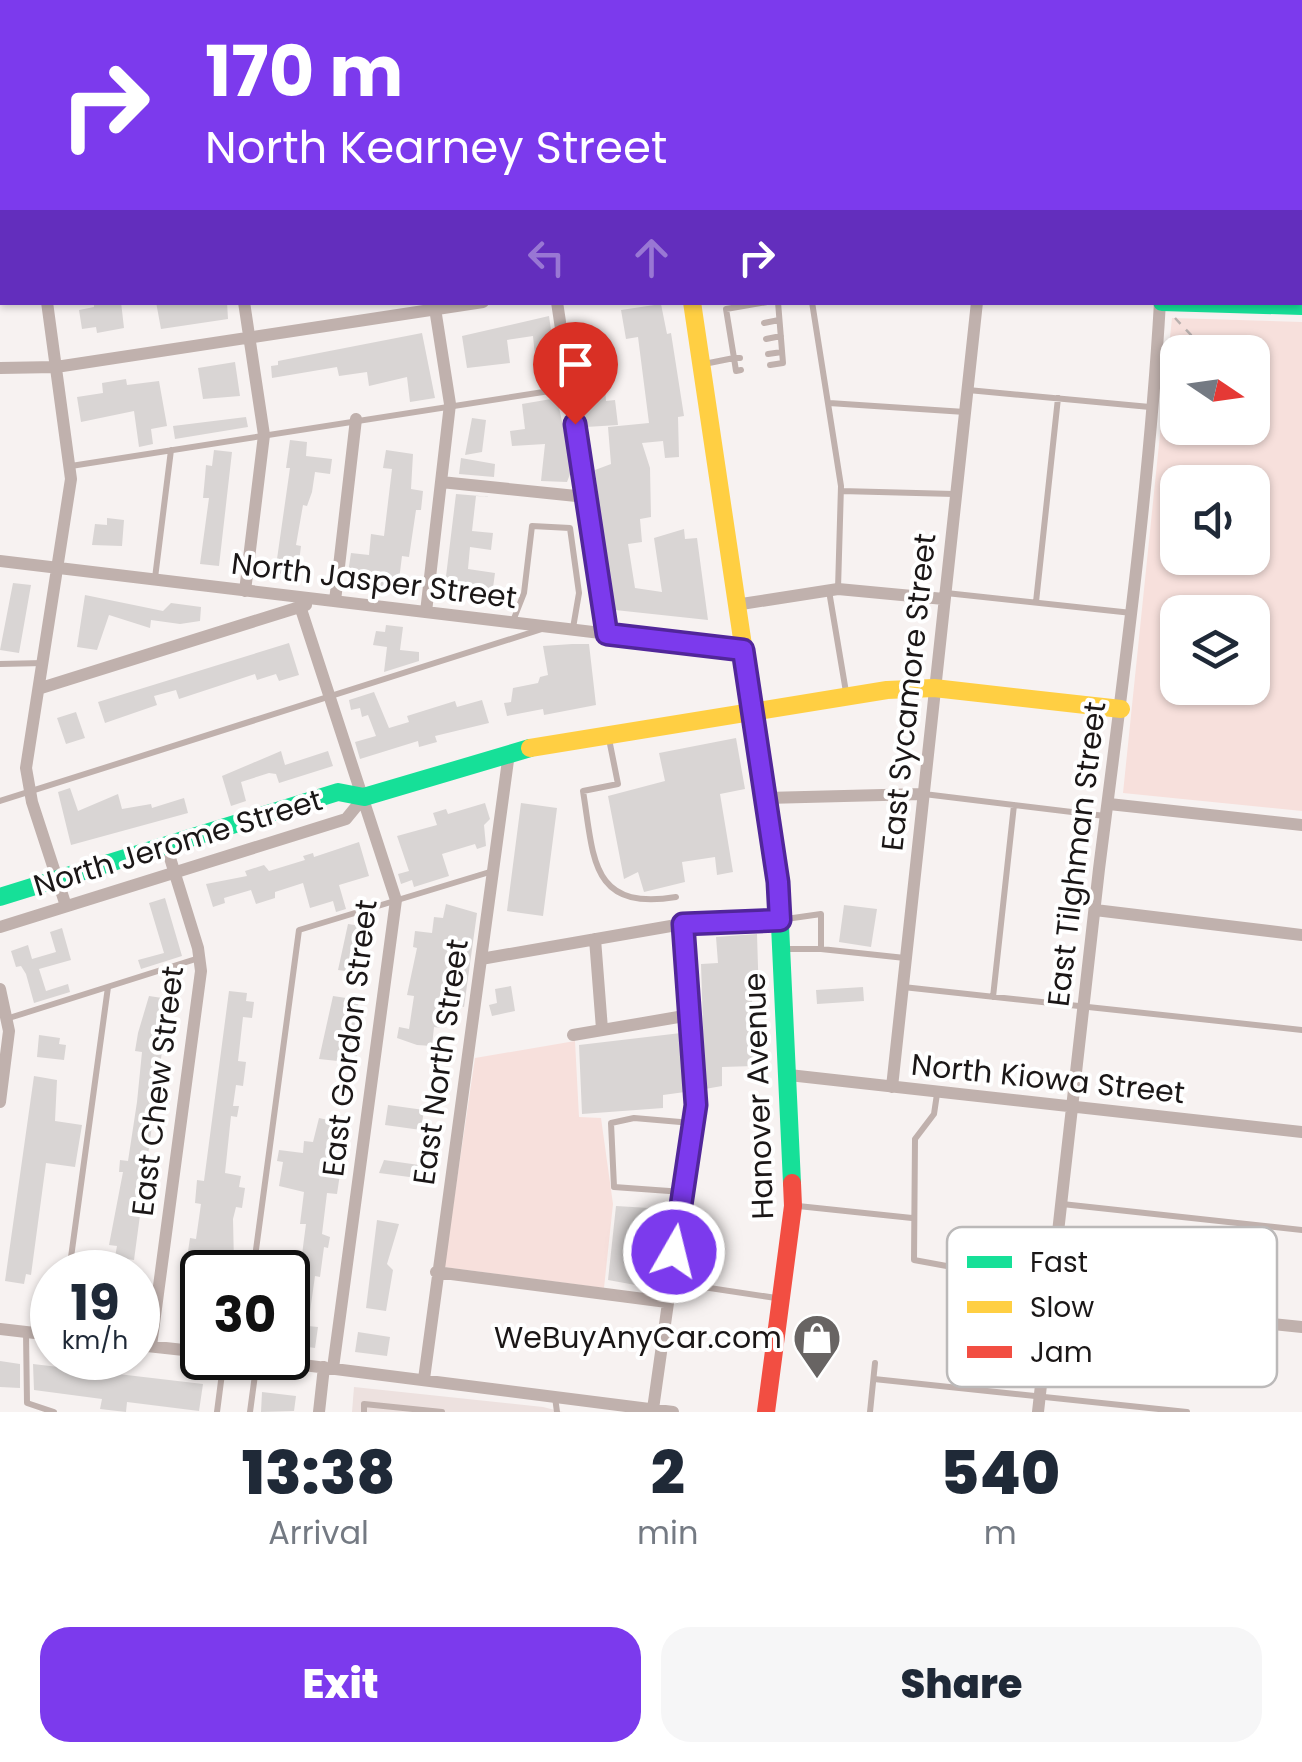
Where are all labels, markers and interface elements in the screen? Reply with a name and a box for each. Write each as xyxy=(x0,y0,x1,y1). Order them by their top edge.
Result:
text: 170 m xyxy=(205,22,403,121)
icon: right xyxy=(40,40,170,170)
text: North Kearney Street xyxy=(205,116,667,179)
icon: left xyxy=(519,230,574,285)
icon: ahead xyxy=(624,230,679,285)
icon: right xyxy=(729,230,784,285)
pin xyxy=(533,322,618,425)
north arrow xyxy=(1160,335,1270,445)
map controls xyxy=(1160,335,1270,705)
icon: arrive xyxy=(548,337,603,392)
button: sound xyxy=(1160,465,1270,575)
street label: East Sycamore Street xyxy=(870,531,947,853)
street label: North Jasper Street xyxy=(229,542,519,619)
button: layers xyxy=(1160,595,1270,705)
street label: East Tilghman Street xyxy=(1036,699,1117,1009)
street label: North Jerome Street xyxy=(28,778,328,907)
street label: East Gordon Street xyxy=(311,897,388,1179)
street label: East North Street xyxy=(402,936,479,1188)
street label: East Chew Street xyxy=(121,963,194,1218)
street label: Hanover Avenue xyxy=(733,972,784,1220)
street label: North Kiowa Street xyxy=(909,1043,1187,1114)
position arrow xyxy=(622,1200,726,1304)
legend xyxy=(947,1227,1277,1387)
text: Fast xyxy=(1030,1243,1088,1282)
speed limit sign: 30 xyxy=(180,1250,310,1380)
text: 19 xyxy=(70,1267,120,1338)
text: Slow xyxy=(1030,1288,1094,1327)
shop icon: WeBuyAnyCar.com xyxy=(791,1312,843,1380)
place label: WeBuyAnyCar.com xyxy=(494,1316,782,1359)
text: km/h xyxy=(62,1323,128,1358)
text: Jam xyxy=(1030,1333,1093,1372)
text: 13:38 xyxy=(242,1431,395,1515)
text: 2 xyxy=(651,1431,685,1515)
text: 540 xyxy=(940,1431,1060,1515)
text: Arrival xyxy=(268,1510,369,1555)
text: min xyxy=(637,1510,698,1555)
text: m xyxy=(984,1510,1017,1555)
button: Exit xyxy=(40,1627,641,1742)
button: Share xyxy=(661,1627,1262,1742)

